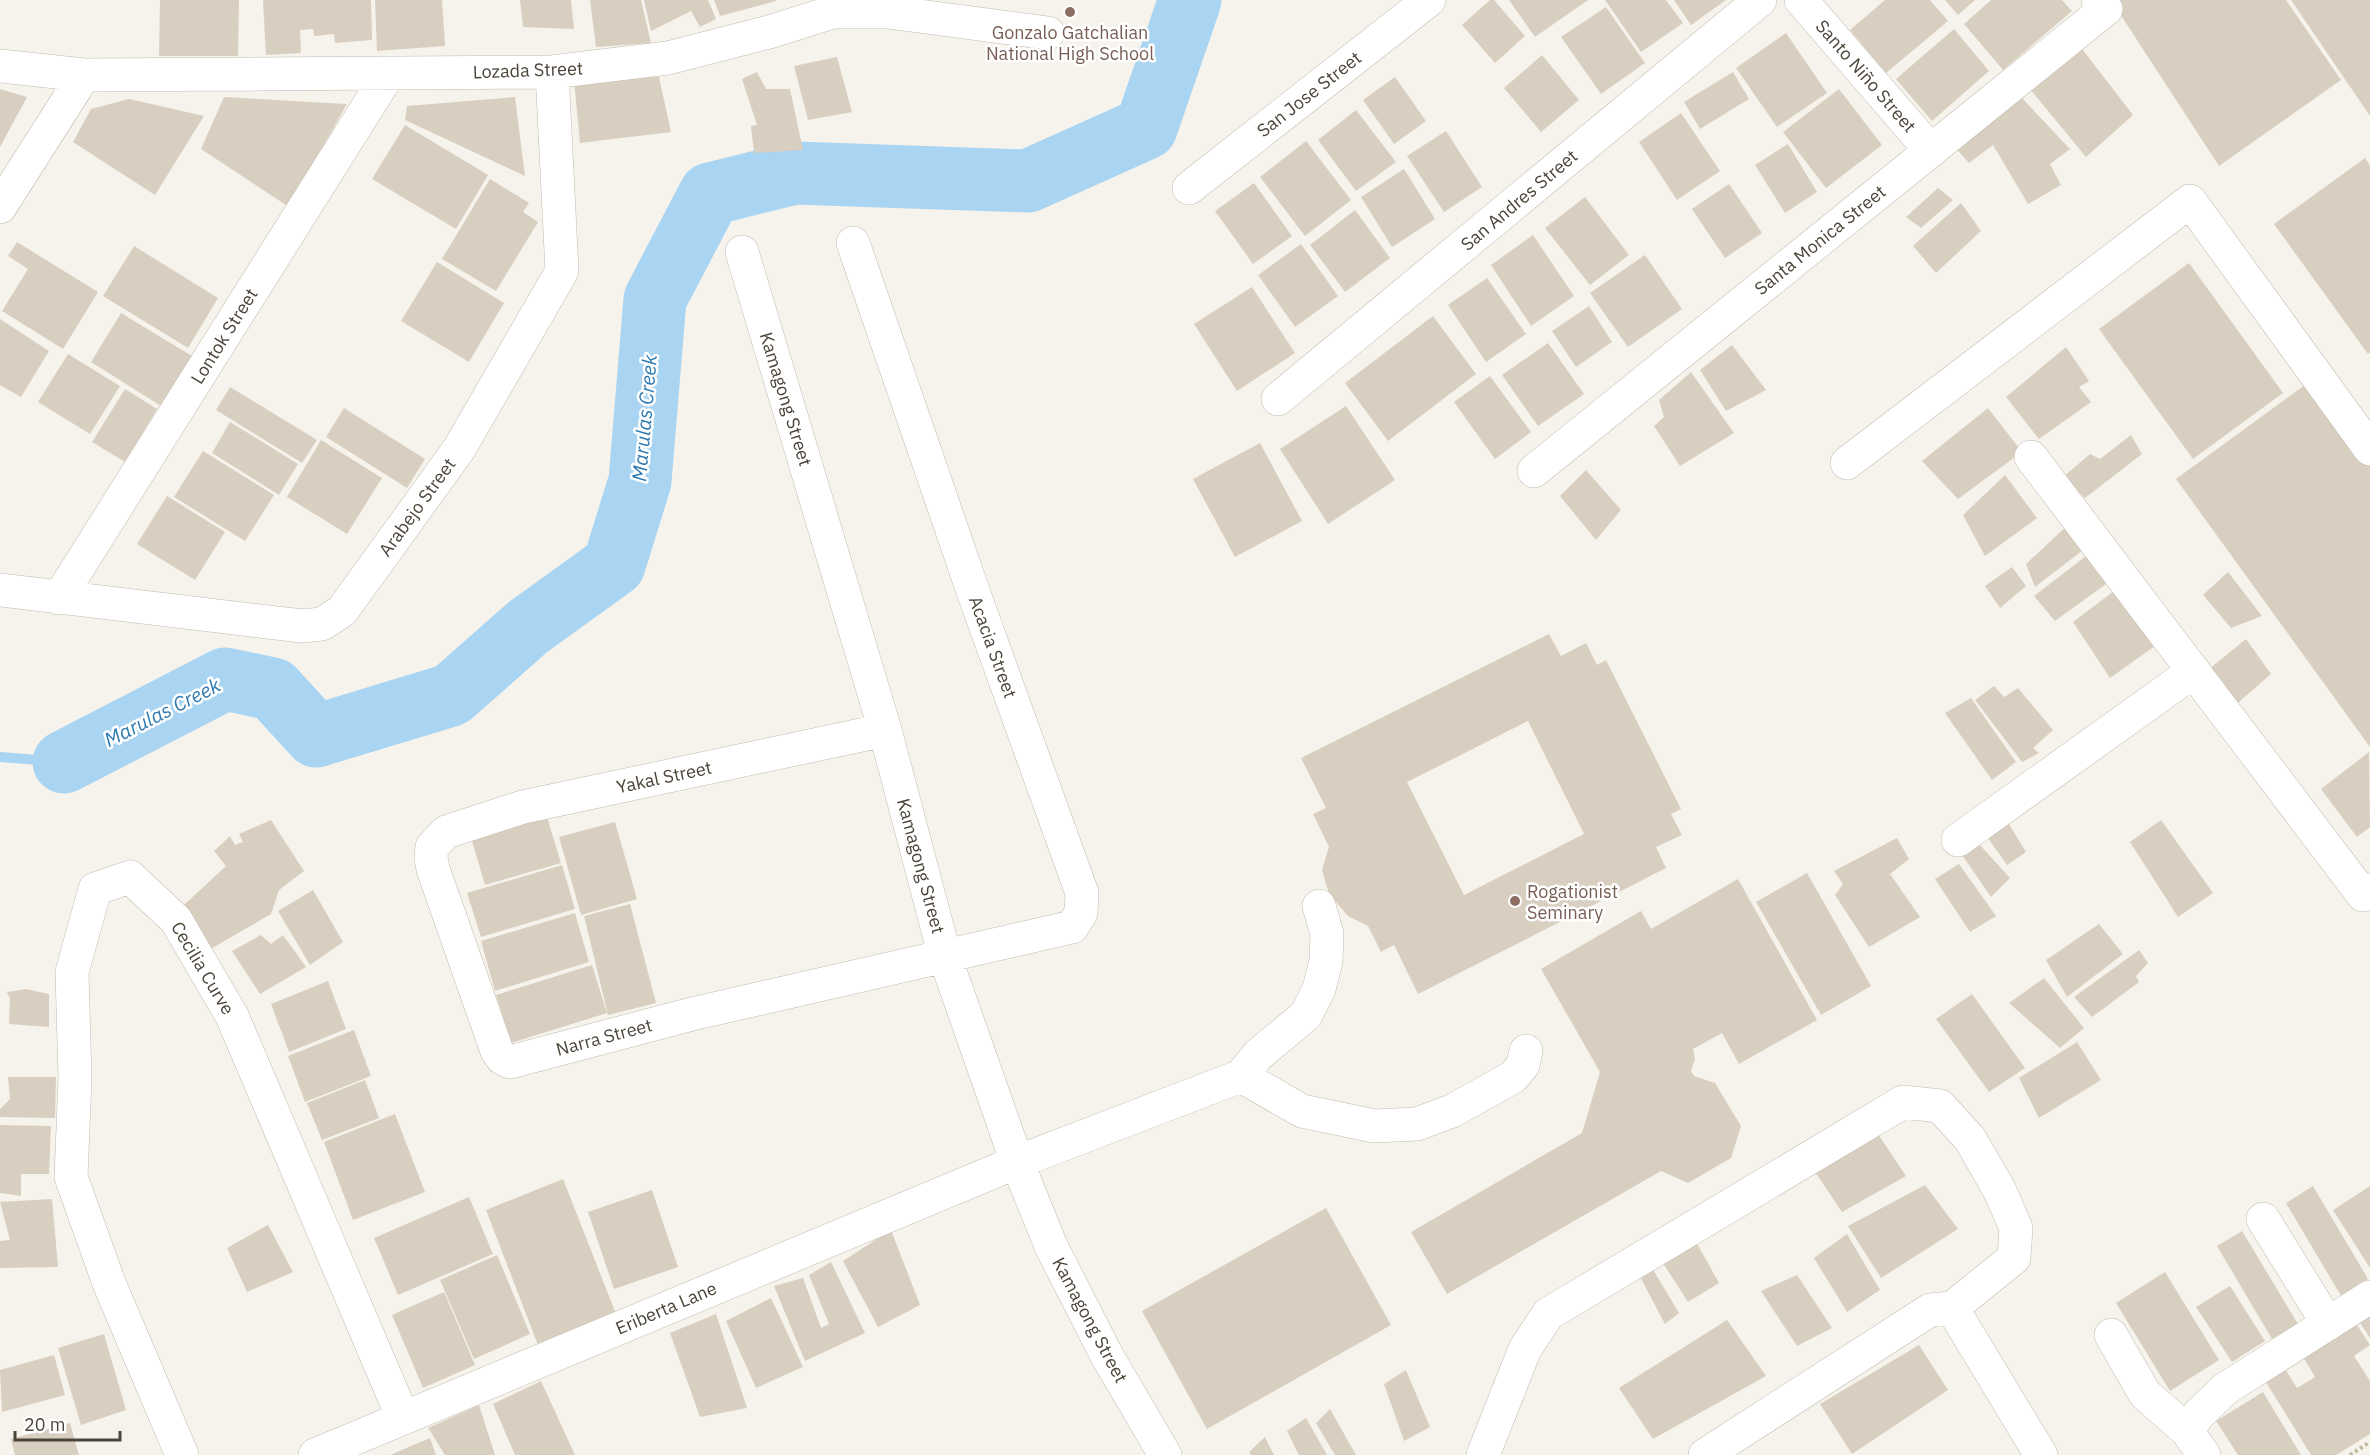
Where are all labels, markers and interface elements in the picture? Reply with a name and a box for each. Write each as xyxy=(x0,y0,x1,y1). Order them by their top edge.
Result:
marker: Gonzalo Gatchalian National High School xyxy=(1063,5,1077,19)
street label: Santo Niño Street xyxy=(1811,15,1921,137)
place label: Gonzalo Gatchalian National High School xyxy=(986,21,1154,65)
street label: San Jose Street xyxy=(1252,46,1366,142)
street label: Lozada Street xyxy=(472,57,584,83)
street label: San Andres Street xyxy=(1456,144,1582,256)
street label: Santa Monica Street xyxy=(1750,180,1890,300)
street label: Lontok Street xyxy=(185,284,263,388)
street label: Kamagong Street xyxy=(755,329,817,469)
water label: Marulas Creek xyxy=(625,353,663,482)
street label: Arabejo Street xyxy=(374,453,460,561)
street label: Acacia Street xyxy=(964,593,1022,701)
water label: Marulas Creek xyxy=(99,671,225,753)
street label: Yakal Street xyxy=(614,756,714,798)
street label: Kamagong Street xyxy=(892,796,950,936)
place label: Rogationist Seminary xyxy=(1527,880,1618,924)
marker: Rogationist Seminary xyxy=(1508,894,1522,908)
street label: Cecilia Curve xyxy=(166,917,240,1019)
street label: Narra Street xyxy=(553,1013,655,1061)
street label: Kamagong Street xyxy=(1047,1253,1133,1387)
street label: Eriberta Lane xyxy=(612,1276,720,1340)
scale bar xyxy=(15,1404,120,1442)
text: 20 m xyxy=(24,1413,66,1436)

